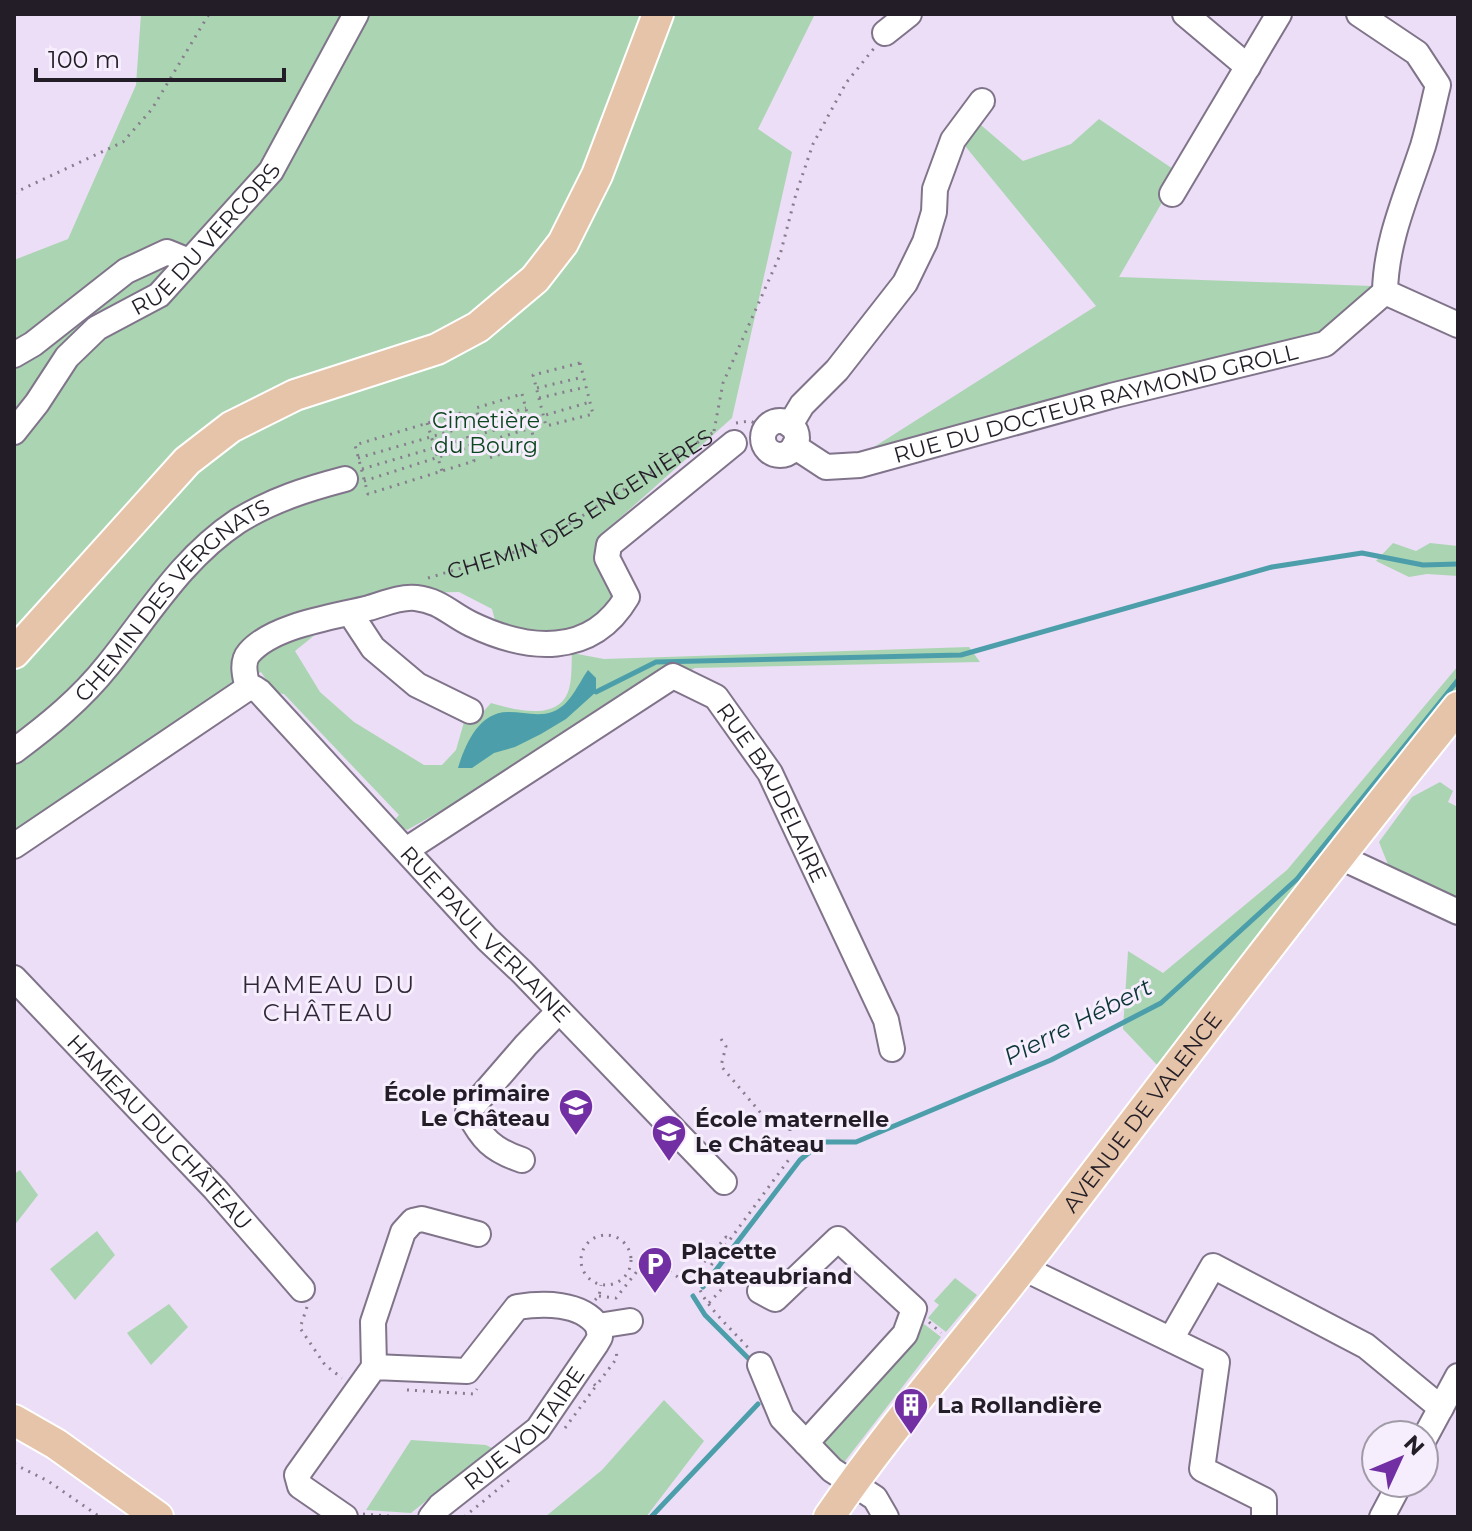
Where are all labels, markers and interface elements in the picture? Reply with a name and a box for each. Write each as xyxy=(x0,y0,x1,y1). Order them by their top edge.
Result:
scale bar xyxy=(36,32,284,82)
text: 100 m xyxy=(48,45,120,74)
street label: RUE DU VERCORS xyxy=(127,159,287,321)
street label: RUE DU DOCTEUR RAYMOND GROLL xyxy=(891,338,1301,469)
park label: Cimetière du Bourg xyxy=(432,407,540,459)
street label: CHEMIN DES ENGENIÈRES xyxy=(444,423,718,586)
street label: CHEMIN DES VERGNATS xyxy=(69,493,274,708)
street label: RUE BAUDELAIRE xyxy=(711,698,832,887)
street label: RUE PAUL VERLAINE xyxy=(394,841,576,1028)
district label: HAMEAU DU CHÂTEAU xyxy=(242,970,416,1027)
water label: Pierre Hébert xyxy=(999,972,1157,1071)
street label: AVENUE DE VALENCE xyxy=(1057,1007,1228,1218)
street label: HAMEAU DU CHÂTEAU xyxy=(61,1029,257,1236)
place label: École primaire Le Château xyxy=(384,1080,550,1132)
school or university icon: École primaire Le Château xyxy=(557,1087,595,1137)
place label: École maternelle Le Château xyxy=(695,1106,889,1158)
school or university icon: École maternelle Le Château xyxy=(650,1113,688,1163)
place label: Placette Chateaubriand xyxy=(681,1238,852,1290)
parking icon: Placette Chateaubriand xyxy=(636,1245,674,1295)
street label: RUE VOLTAIRE xyxy=(459,1361,591,1496)
building icon: La Rollandière xyxy=(892,1386,930,1436)
place label: La Rollandière xyxy=(937,1392,1102,1419)
north arrow xyxy=(1360,1419,1440,1499)
text: N xyxy=(1398,1430,1430,1461)

